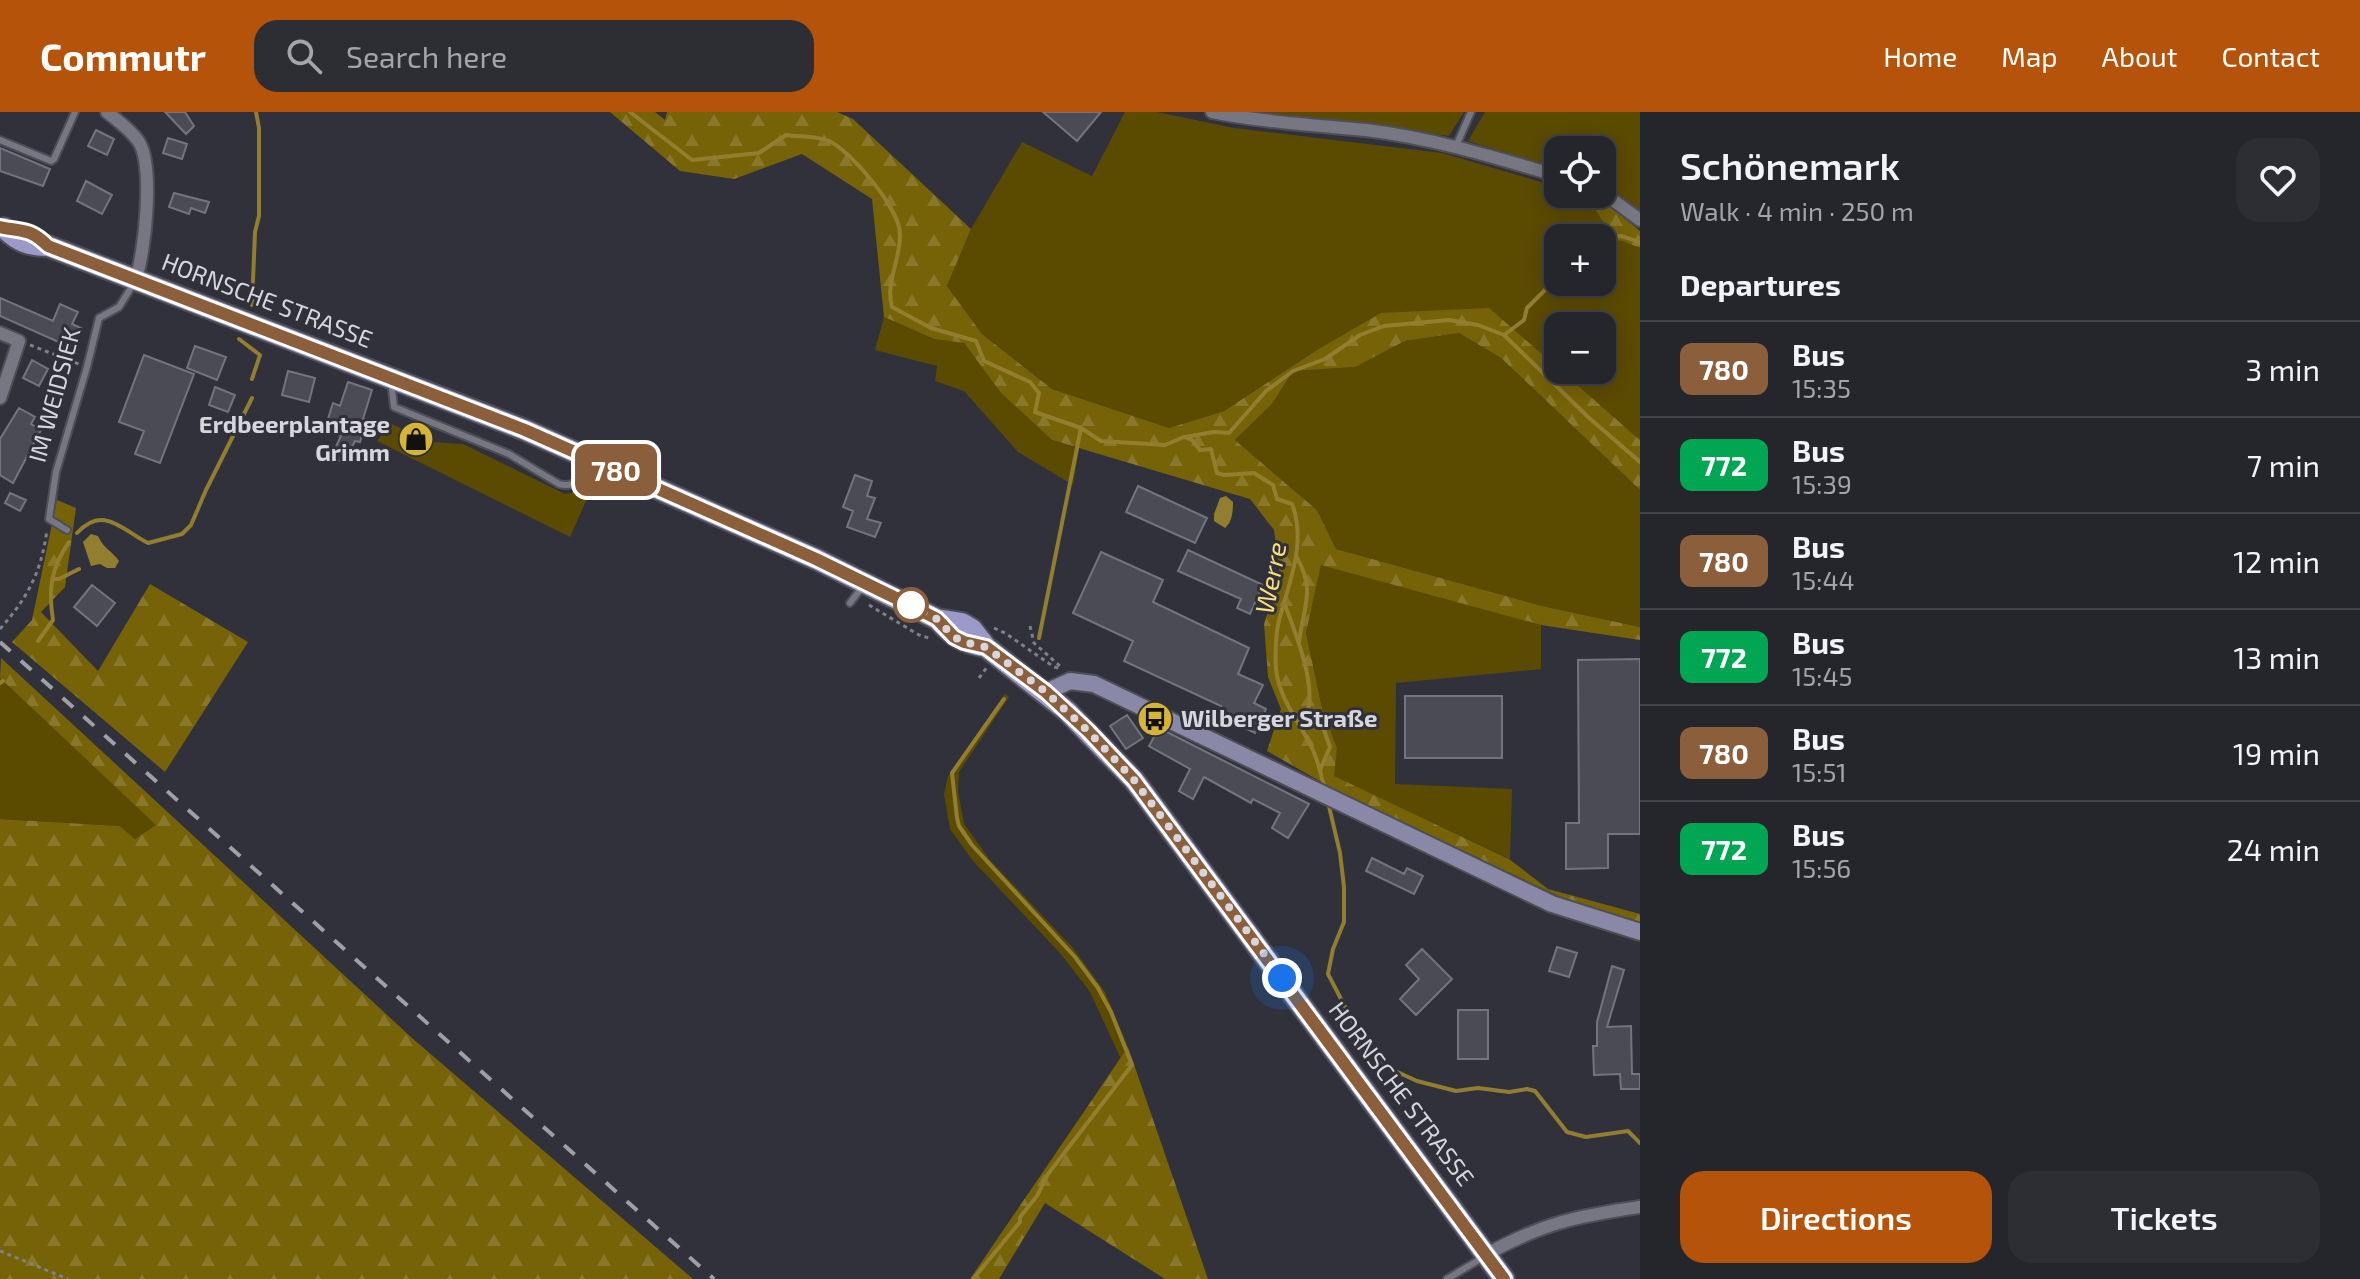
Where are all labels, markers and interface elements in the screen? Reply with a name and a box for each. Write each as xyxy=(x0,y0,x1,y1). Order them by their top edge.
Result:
search box xyxy=(254,20,814,92)
text: Commutr xyxy=(40,33,206,79)
icon: search xyxy=(282,34,326,78)
text: Search here xyxy=(346,38,507,74)
text: Home xyxy=(1883,39,1957,73)
text: Map xyxy=(2001,39,2058,73)
text: About xyxy=(2102,39,2177,73)
text: Contact xyxy=(2221,39,2320,73)
map controls xyxy=(1544,136,1616,384)
button: locate xyxy=(1544,136,1616,208)
button: heart xyxy=(2236,138,2320,222)
text: Schönemark xyxy=(1680,142,1900,188)
text: Walk · 4 min · 250 m xyxy=(1680,195,1914,226)
button: + xyxy=(1544,224,1616,296)
street label: HORNSCHE STRASSE xyxy=(158,246,377,353)
text: Departures xyxy=(1680,266,1841,302)
button: − xyxy=(1544,312,1616,384)
street label: IM WEIDSIEK xyxy=(22,324,85,465)
text: Bus xyxy=(1792,336,1845,372)
text: 3 min xyxy=(2245,351,2320,387)
text: 780 xyxy=(1699,352,1749,386)
text: 15:35 xyxy=(1792,372,1851,403)
place label: Erdbeerplantage Grimm xyxy=(199,409,390,466)
shop icon: Erdbeerplantage Grimm xyxy=(397,420,435,458)
text: Bus xyxy=(1792,432,1845,468)
line badge: 780 xyxy=(570,444,662,496)
text: 7 min xyxy=(2247,447,2320,483)
text: 772 xyxy=(1701,448,1747,482)
text: 780 xyxy=(591,453,641,487)
text: 15:39 xyxy=(1792,468,1852,499)
text: Bus xyxy=(1792,528,1845,564)
water label: Werre xyxy=(1247,539,1292,616)
text: 12 min xyxy=(2233,543,2320,579)
text: 780 xyxy=(1699,544,1749,578)
text: 15:44 xyxy=(1792,564,1854,595)
unlabelled marker xyxy=(894,588,928,622)
text: Bus xyxy=(1792,624,1845,660)
text: 13 min xyxy=(2234,639,2320,675)
text: 772 xyxy=(1701,640,1747,674)
text: 15:45 xyxy=(1792,660,1852,691)
bus stop icon: Wilberger Straße xyxy=(1136,700,1174,738)
place label: Wilberger Straße xyxy=(1181,703,1377,732)
text: Bus xyxy=(1792,720,1845,756)
text: 19 min xyxy=(2233,735,2320,771)
text: 780 xyxy=(1699,736,1749,770)
text: 15:51 xyxy=(1792,756,1847,787)
text: Bus xyxy=(1792,816,1845,852)
text: 24 min xyxy=(2227,831,2320,867)
text: 772 xyxy=(1701,832,1747,866)
text: 15:56 xyxy=(1792,852,1851,883)
your location xyxy=(1262,958,1302,998)
street label: HORNSCHE STRASSE xyxy=(1323,995,1481,1191)
button: Directions xyxy=(1680,1171,1992,1263)
button: Tickets xyxy=(2008,1171,2320,1263)

